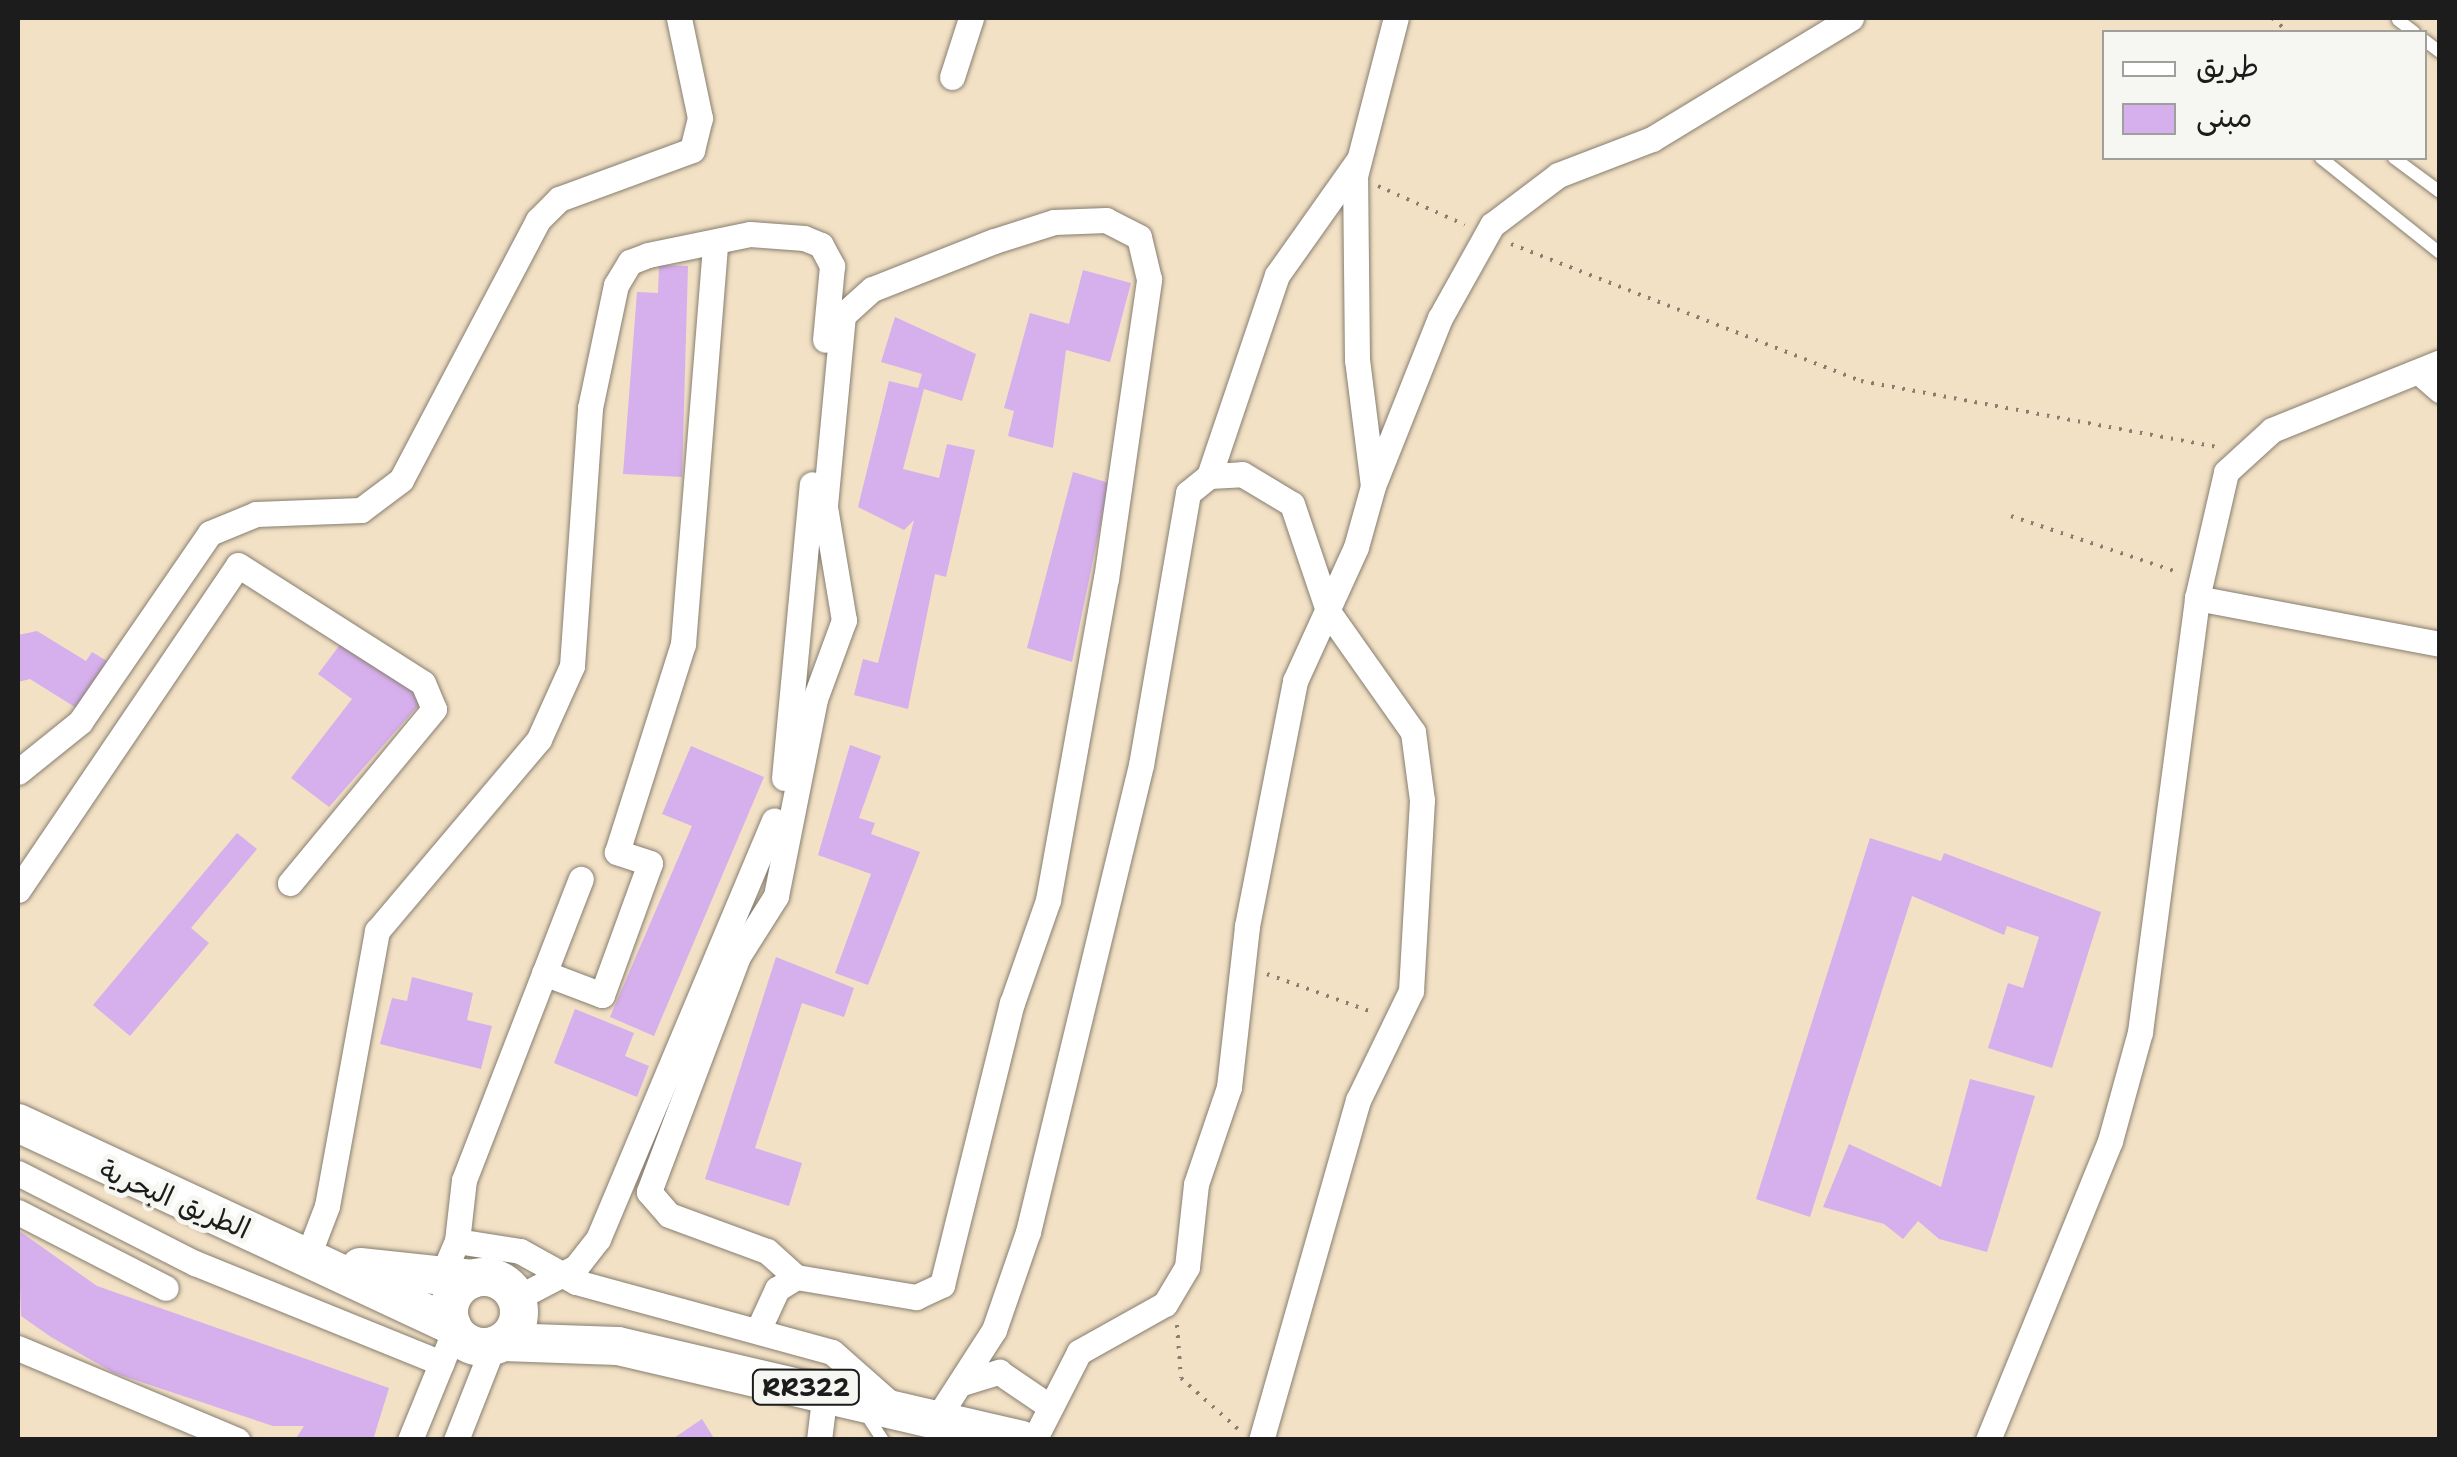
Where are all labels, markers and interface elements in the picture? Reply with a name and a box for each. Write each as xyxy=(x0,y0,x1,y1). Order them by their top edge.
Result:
legend xyxy=(2102,30,2427,160)
text: طريق xyxy=(2196,46,2259,87)
text: مبنى xyxy=(2196,96,2252,137)
street label: الطريق البحرية xyxy=(95,1152,255,1246)
road number: RR322 xyxy=(751,1367,861,1407)

